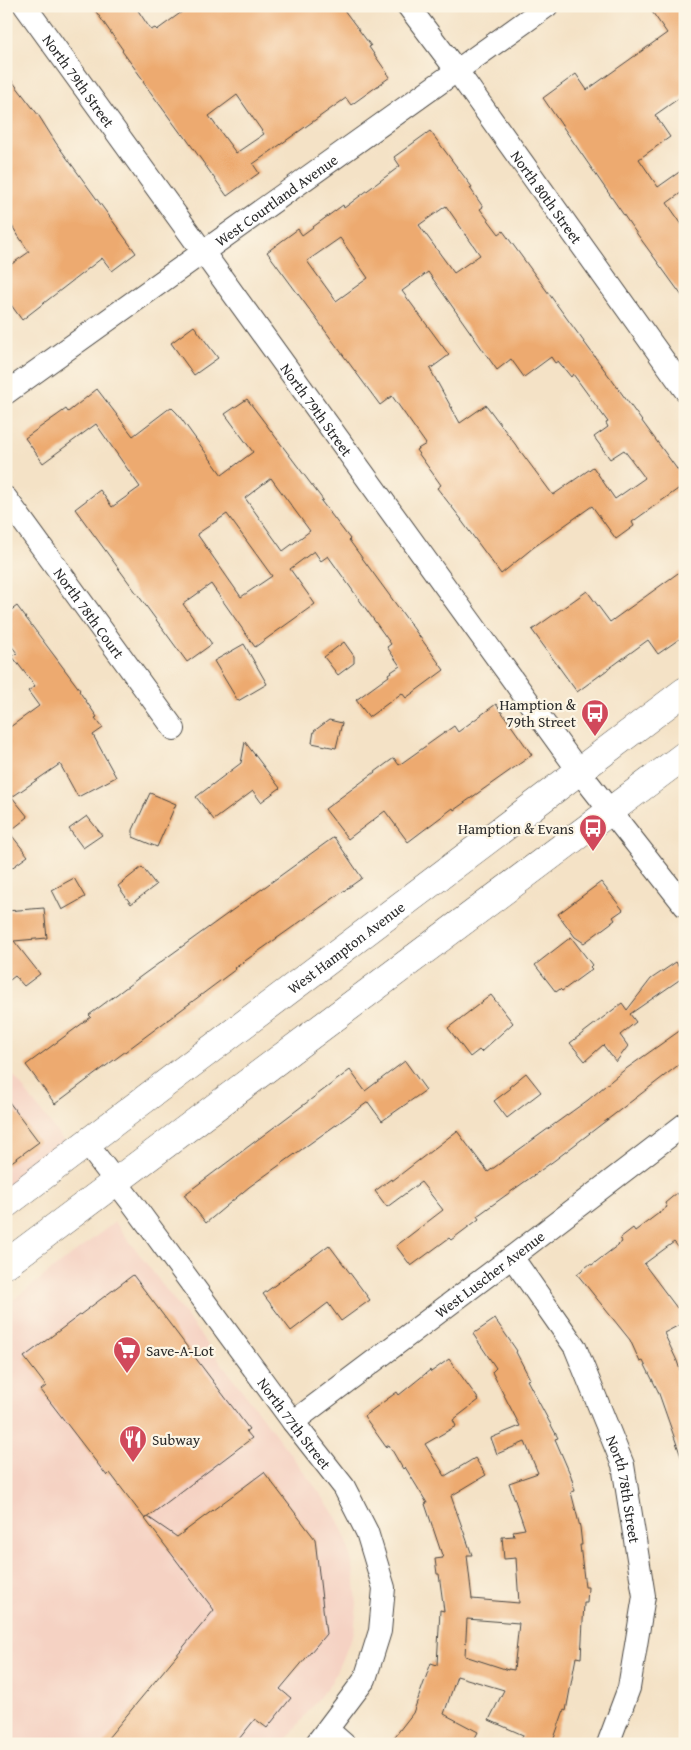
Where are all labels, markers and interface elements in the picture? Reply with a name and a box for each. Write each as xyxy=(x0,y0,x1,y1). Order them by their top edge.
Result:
street label: North 79th Street xyxy=(38,30,120,132)
street label: North 80th Street xyxy=(506,146,588,248)
street label: West Courtland Avenue xyxy=(210,149,342,251)
street label: North 79th Street xyxy=(276,359,358,461)
street label: North 78th Court xyxy=(49,563,130,663)
place label: Hamption & 79th Street xyxy=(500,694,577,732)
bus stop icon: Hamption & 79th Street xyxy=(580,698,610,737)
bus stop icon: Hamption & Evans xyxy=(578,813,608,852)
place label: Hamption & Evans xyxy=(458,818,574,839)
street label: West Hampton Avenue xyxy=(283,896,409,998)
street label: West Luscher Avenue xyxy=(430,1225,549,1322)
supermarket icon: Save-A-Lot xyxy=(112,1335,142,1374)
place label: Save-A-Lot xyxy=(146,1340,215,1361)
street label: North 77th Street xyxy=(253,1373,337,1474)
restaurant icon: Subway xyxy=(118,1424,148,1463)
place label: Subway xyxy=(152,1429,201,1450)
street label: North 78th Street xyxy=(601,1432,646,1545)

